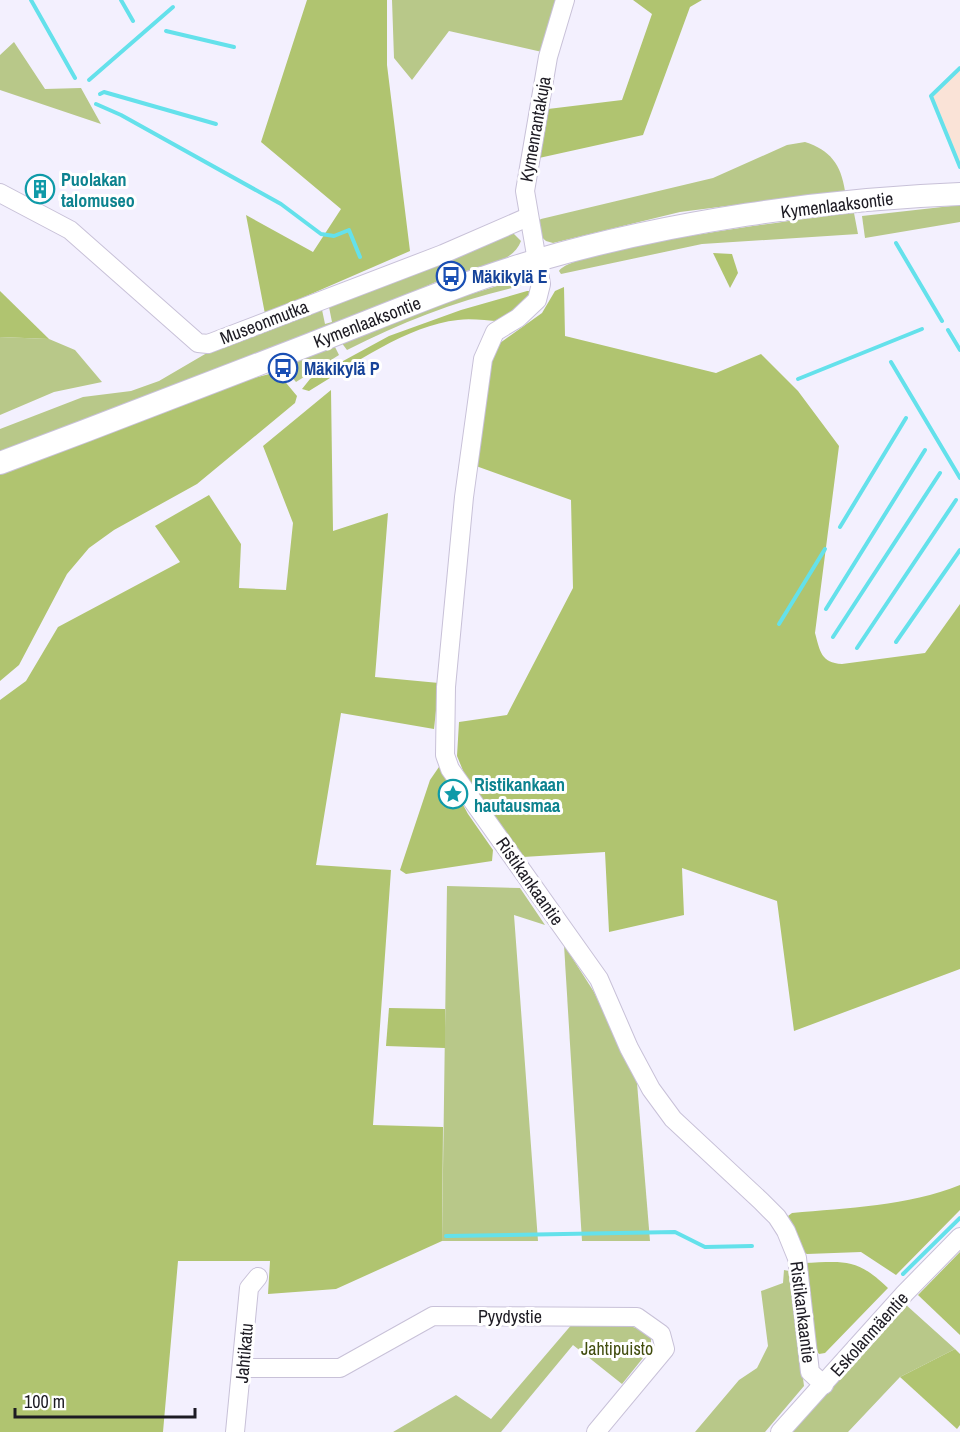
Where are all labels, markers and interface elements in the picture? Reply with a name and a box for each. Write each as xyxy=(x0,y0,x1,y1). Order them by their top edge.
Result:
street label: Kymenrantakuja xyxy=(513,74,557,184)
place label: Puolakan talomuseo xyxy=(61,167,135,213)
building icon: Puolakan talomuseo xyxy=(24,173,56,205)
street label: Kymenlaaksontie xyxy=(779,186,895,224)
bus stop icon: Mäkikylä E xyxy=(435,260,467,292)
place label: Mäkikylä E xyxy=(472,264,548,289)
street label: Kymenlaaksontie xyxy=(310,290,424,354)
street label: Museonmutka xyxy=(216,294,312,350)
bus stop icon: Mäkikylä P xyxy=(267,352,299,384)
place label: Mäkikylä P xyxy=(304,356,380,381)
place label: Ristikankaan hautausmaa xyxy=(474,772,565,818)
place icon: Ristikankaan hautausmaa xyxy=(437,778,469,810)
street label: Ristikankaantie xyxy=(490,832,570,930)
street label: Ristikankaantie xyxy=(784,1260,822,1364)
street label: Eskolanmäentie xyxy=(824,1286,914,1382)
street label: Pyydystie xyxy=(478,1304,542,1329)
street label: Jahtikatu xyxy=(229,1322,259,1384)
park label: Jahtipuisto xyxy=(581,1336,653,1361)
scale bar xyxy=(15,1381,195,1419)
text: 100 m xyxy=(24,1389,65,1414)

